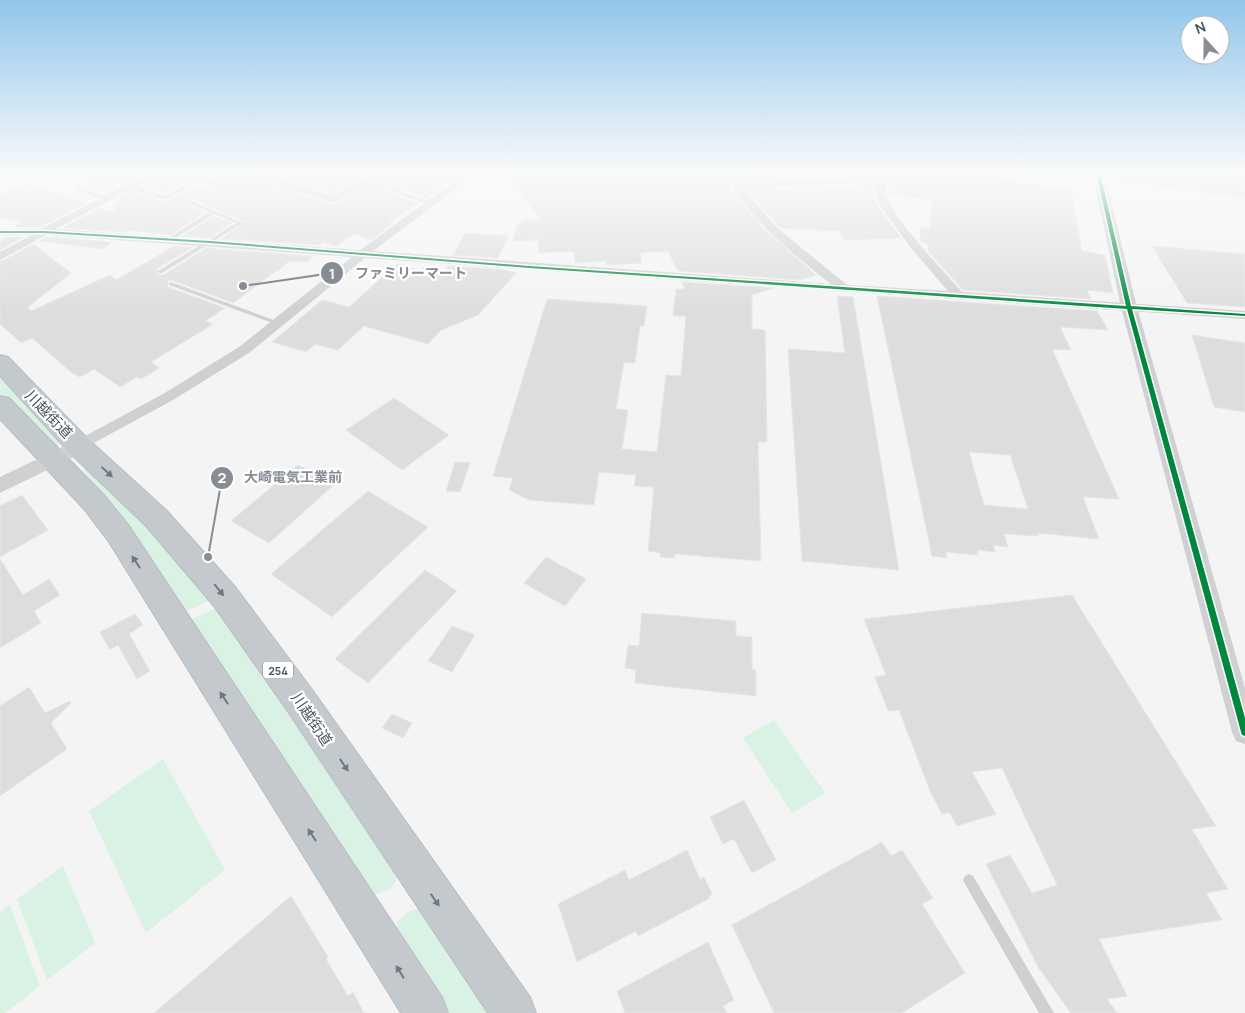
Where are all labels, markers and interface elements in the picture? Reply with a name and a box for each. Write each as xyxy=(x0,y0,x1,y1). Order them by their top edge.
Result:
north arrow xyxy=(1180,15,1230,65)
text: N xyxy=(1192,17,1208,38)
callout: ファミリーマート xyxy=(320,259,477,288)
text: 1 xyxy=(329,263,335,284)
text: ファミリーマート xyxy=(355,263,467,282)
street label: 川越街道 xyxy=(21,385,77,443)
callout: 大崎電気工業前 xyxy=(209,463,352,492)
one-way arrow xyxy=(101,466,113,478)
text: 2 xyxy=(218,467,227,488)
text: 大崎電気工業前 xyxy=(244,467,342,486)
one-way arrow xyxy=(132,555,141,568)
one-way arrow xyxy=(214,583,225,596)
road number: 254 xyxy=(263,662,293,678)
street label: 川越街道 xyxy=(287,688,337,750)
one-way arrow xyxy=(219,692,229,705)
one-way arrow xyxy=(339,758,348,772)
one-way arrow xyxy=(307,828,317,841)
one-way arrow xyxy=(430,893,440,906)
one-way arrow xyxy=(395,965,404,978)

